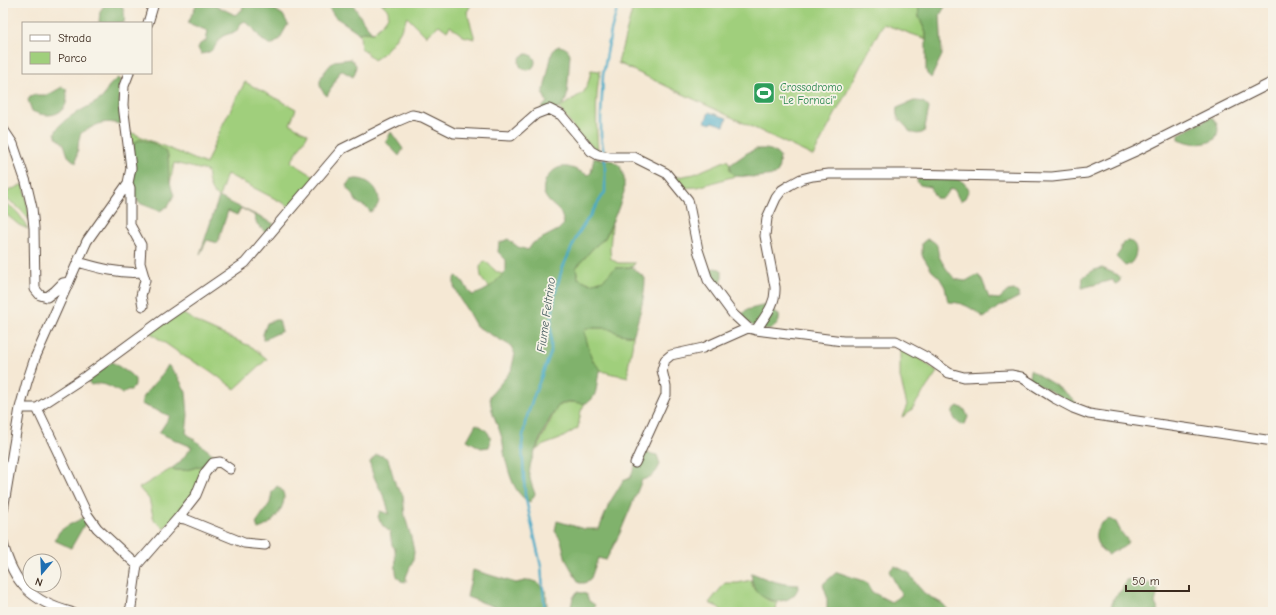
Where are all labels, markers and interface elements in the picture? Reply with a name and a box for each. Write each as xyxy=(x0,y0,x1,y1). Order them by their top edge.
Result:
legend xyxy=(22,22,152,74)
text: Strada xyxy=(58,31,91,45)
text: Parco xyxy=(58,51,87,65)
sports icon: Crossodromo "Le Fornaci" xyxy=(751,80,777,106)
place label: Crossodromo "Le Fornaci" xyxy=(780,81,843,107)
water label: Fiume Feltrino xyxy=(534,277,558,353)
north arrow xyxy=(22,553,62,593)
scale bar xyxy=(1126,567,1189,593)
text: 50 m xyxy=(1132,574,1160,588)
text: N xyxy=(33,575,44,589)

